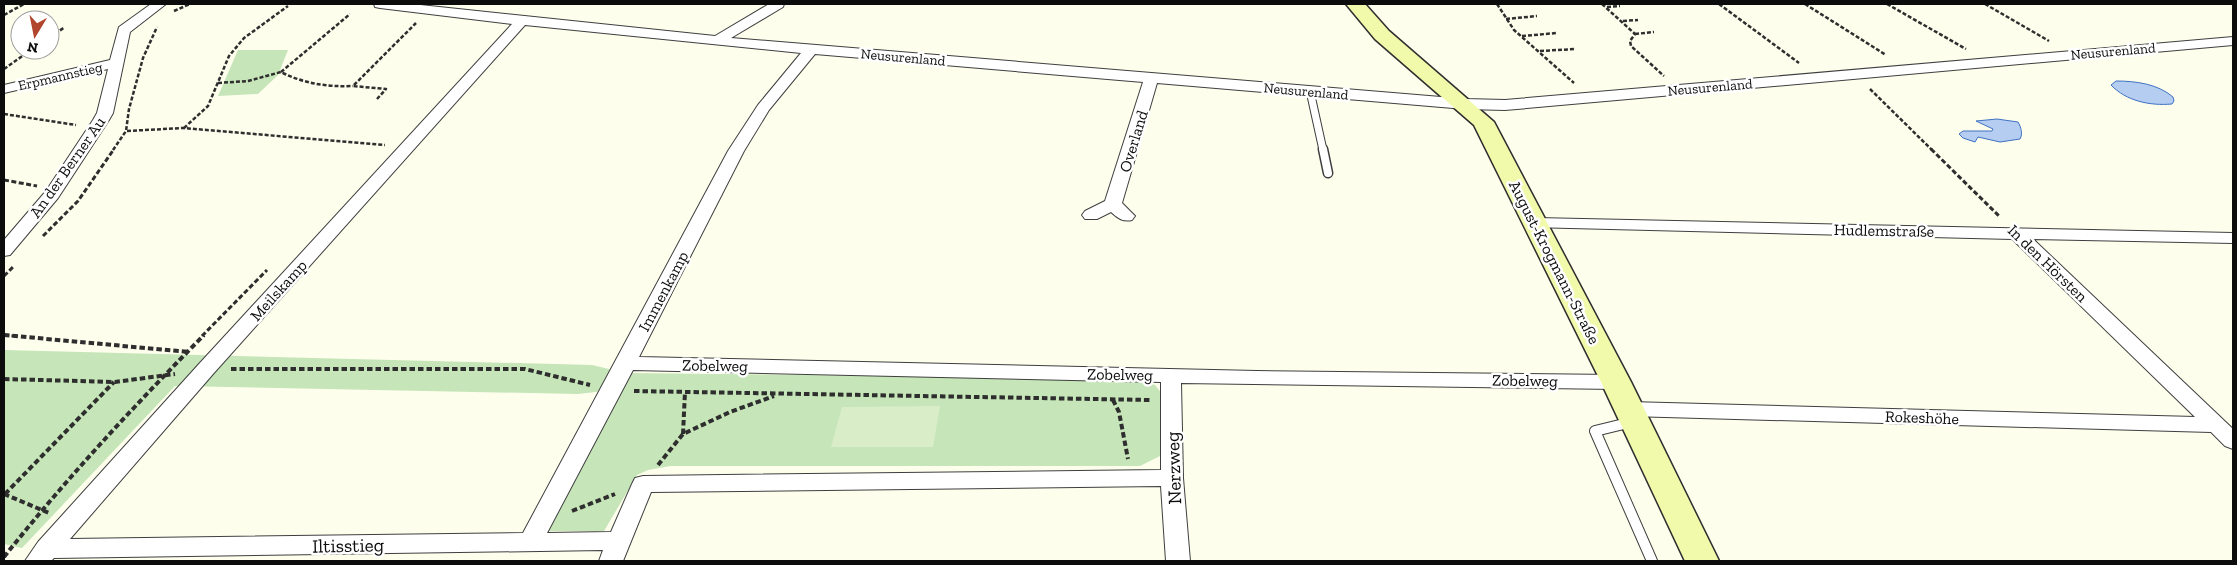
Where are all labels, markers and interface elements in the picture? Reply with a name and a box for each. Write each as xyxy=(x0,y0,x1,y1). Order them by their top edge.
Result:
north arrow xyxy=(10,10,60,60)
text: N xyxy=(26,38,40,57)
street label: Neusurenland xyxy=(2070,39,2156,64)
street label: Neusurenland xyxy=(860,45,946,70)
street label: Erpmannstieg xyxy=(16,58,104,94)
street label: Neusurenland xyxy=(1667,75,1753,100)
street label: Neusurenland xyxy=(1263,79,1349,104)
street label: Overland xyxy=(1115,108,1152,174)
street label: An der Berner Au xyxy=(26,113,109,221)
street label: August-Krogmann-Straße xyxy=(1505,177,1604,347)
street label: Hudlemstraße xyxy=(1834,220,1934,241)
street label: In den Hörsten xyxy=(2004,221,2092,307)
street label: Immenkamp xyxy=(634,248,693,335)
street label: Meilskamp xyxy=(246,256,311,325)
street label: Zobelweg xyxy=(682,355,748,376)
street label: Zobelweg xyxy=(1087,364,1153,385)
street label: Zobelweg xyxy=(1492,370,1558,391)
street label: Rokeshöhe xyxy=(1885,407,1959,428)
street label: Nerzweg xyxy=(1161,431,1186,505)
street label: Iltisstieg xyxy=(312,533,385,558)

